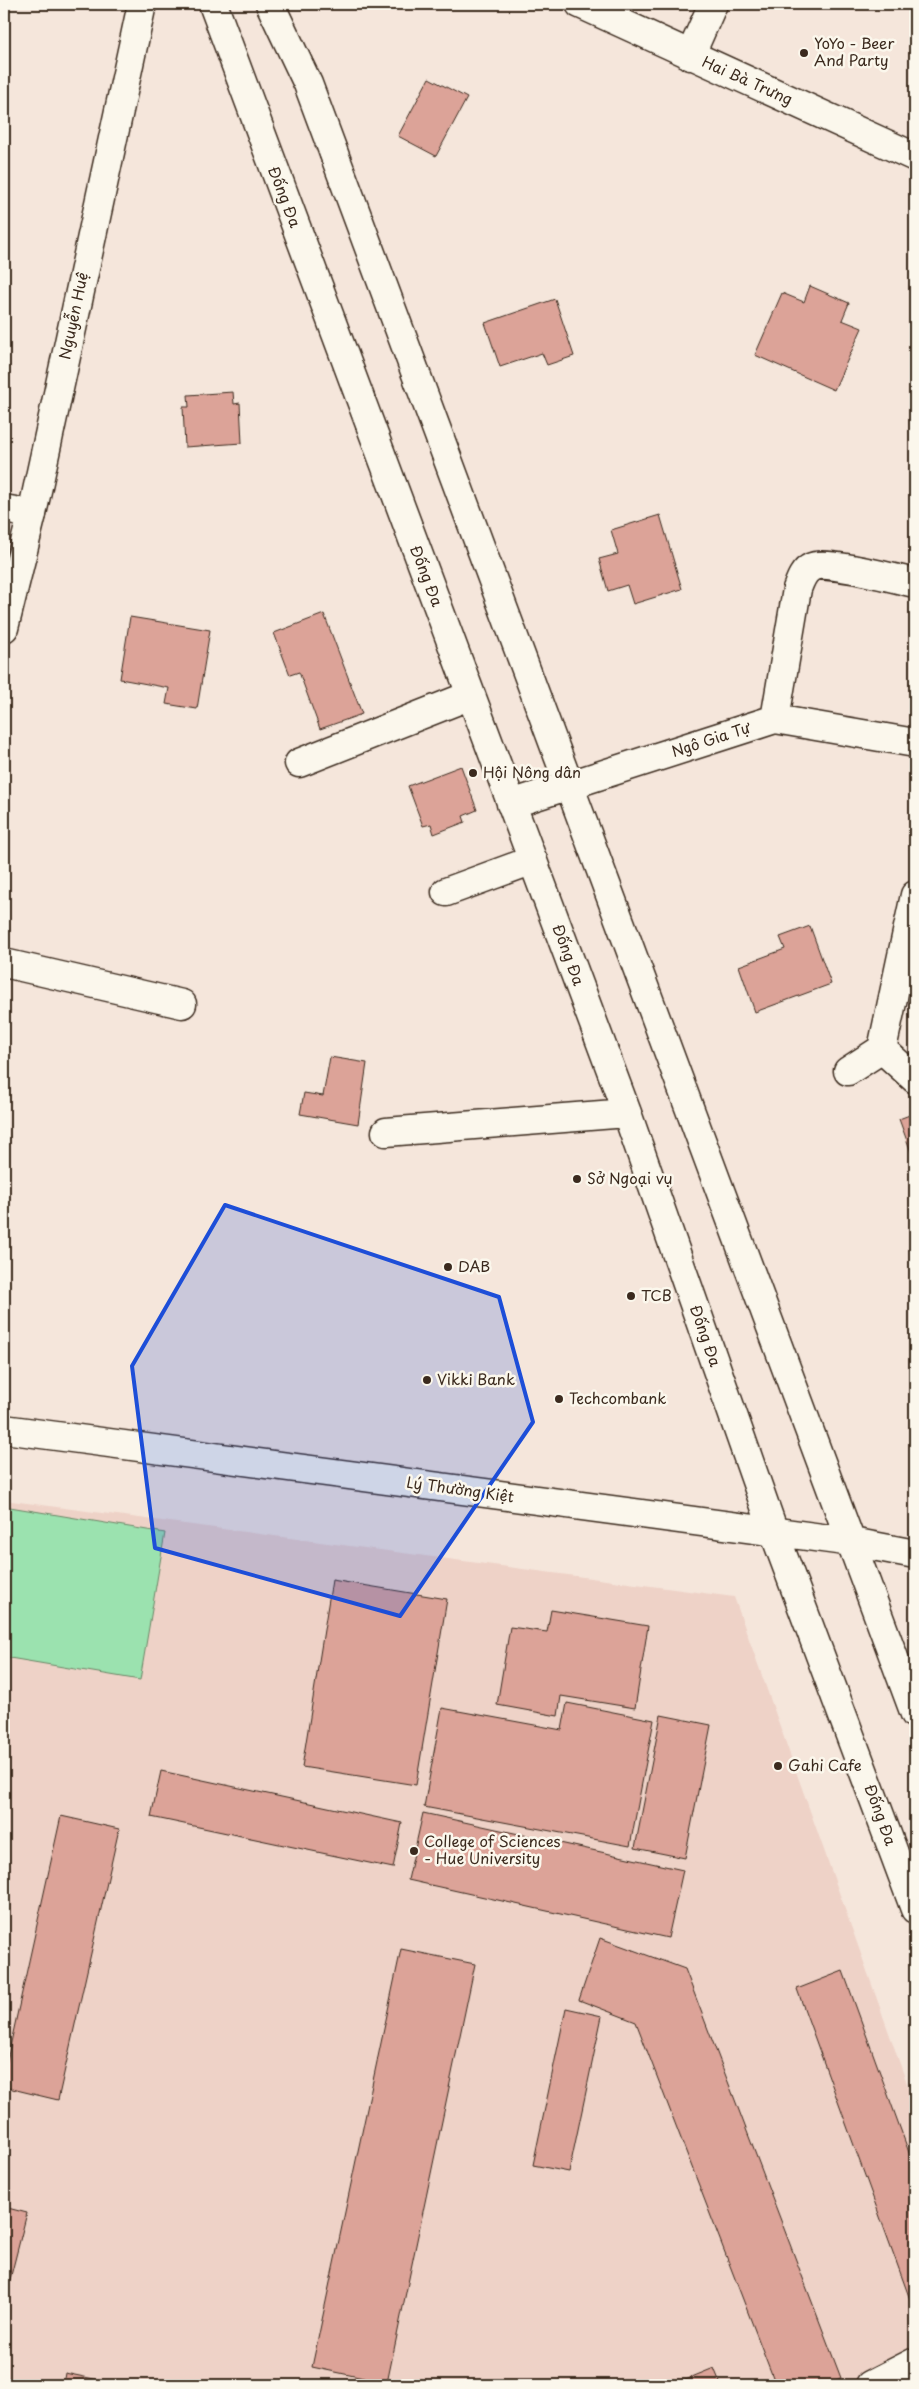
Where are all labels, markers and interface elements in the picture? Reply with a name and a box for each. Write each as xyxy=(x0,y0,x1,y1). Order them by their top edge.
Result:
place label: YoYo - Beer And Party xyxy=(814,31,895,71)
marker: YoYo - Beer And Party xyxy=(798,47,810,59)
street label: Hai Bà Trưng xyxy=(699,49,797,110)
street label: Đống Đa xyxy=(263,162,308,231)
street label: Nguyễn Huệ xyxy=(52,270,93,361)
street label: Đống Đa xyxy=(405,541,450,610)
street label: Ngô Gia Tự xyxy=(668,715,754,762)
place label: Hội Nông dân xyxy=(483,760,581,783)
marker: Hội Nông dân xyxy=(467,767,479,779)
street label: Đống Đa xyxy=(548,920,591,989)
place label: Sở Ngoại vụ xyxy=(587,1166,673,1189)
marker: Sở Ngoại vụ xyxy=(571,1173,583,1185)
place label: DAB xyxy=(458,1254,490,1277)
marker: DAB xyxy=(442,1261,454,1273)
place label: TCB xyxy=(641,1283,672,1306)
marker: TCB xyxy=(625,1290,637,1302)
street label: Đống Đa xyxy=(685,1302,728,1370)
place label: Vikki Bank xyxy=(437,1367,515,1390)
marker: Vikki Bank xyxy=(421,1374,433,1386)
place label: Techcombank xyxy=(569,1386,666,1409)
marker: Techcombank xyxy=(553,1393,565,1405)
street label: Lý Thường Kiệt xyxy=(405,1470,515,1507)
place label: Gahi Cafe xyxy=(788,1753,862,1776)
marker: Gahi Cafe xyxy=(772,1760,784,1772)
street label: Đống Đa xyxy=(860,1780,903,1849)
place label: College of Sciences - Hue University xyxy=(424,1829,561,1869)
marker: College of Sciences - Hue University xyxy=(408,1845,420,1857)

